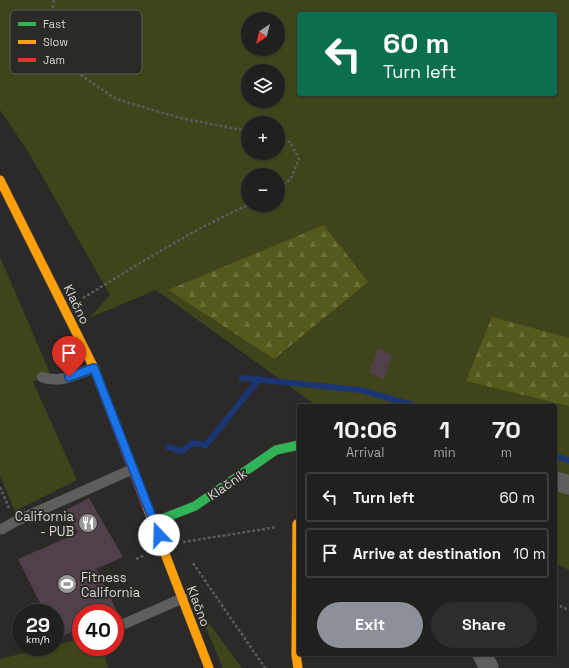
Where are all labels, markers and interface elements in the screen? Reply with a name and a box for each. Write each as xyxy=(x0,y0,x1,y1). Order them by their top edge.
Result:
legend xyxy=(10,10,142,74)
north arrow xyxy=(241,12,285,56)
map controls xyxy=(241,12,285,212)
text: Fast xyxy=(43,17,66,31)
text: 60 m xyxy=(383,25,449,61)
icon: left xyxy=(317,28,369,80)
text: Slow xyxy=(43,35,68,49)
text: Jam xyxy=(43,53,65,67)
text: Turn left xyxy=(383,60,456,83)
button: layers xyxy=(241,64,285,108)
button: + xyxy=(241,116,285,160)
button: − xyxy=(241,168,285,212)
street label: Klačno xyxy=(60,282,93,327)
pin xyxy=(52,336,86,377)
icon: arrive xyxy=(58,342,80,364)
text: 10:06 xyxy=(333,414,397,445)
text: 1 xyxy=(439,414,450,445)
text: 70 xyxy=(492,414,521,445)
text: Arrival xyxy=(346,444,385,461)
text: min xyxy=(433,444,456,461)
text: m xyxy=(501,444,512,461)
street label: Klačník xyxy=(204,465,250,504)
icon: left xyxy=(319,486,341,508)
text: Turn left xyxy=(353,488,415,507)
text: 60 m xyxy=(499,488,535,507)
place label: California - PUB xyxy=(15,508,75,540)
restaurant icon: California - PUB xyxy=(77,512,99,534)
position arrow xyxy=(138,514,180,556)
icon: arrive xyxy=(319,542,341,564)
text: Arrive at destination xyxy=(353,544,501,563)
text: 10 m xyxy=(513,544,546,563)
place label: Fitness California xyxy=(81,569,141,601)
sports icon: Fitness California xyxy=(56,573,78,595)
street label: Klačno xyxy=(183,583,214,629)
button: Exit xyxy=(317,602,423,648)
button: Share xyxy=(431,602,537,648)
speed limit sign: 40 xyxy=(72,604,124,656)
text: 29 xyxy=(26,612,50,638)
text: km/h xyxy=(26,633,50,646)

